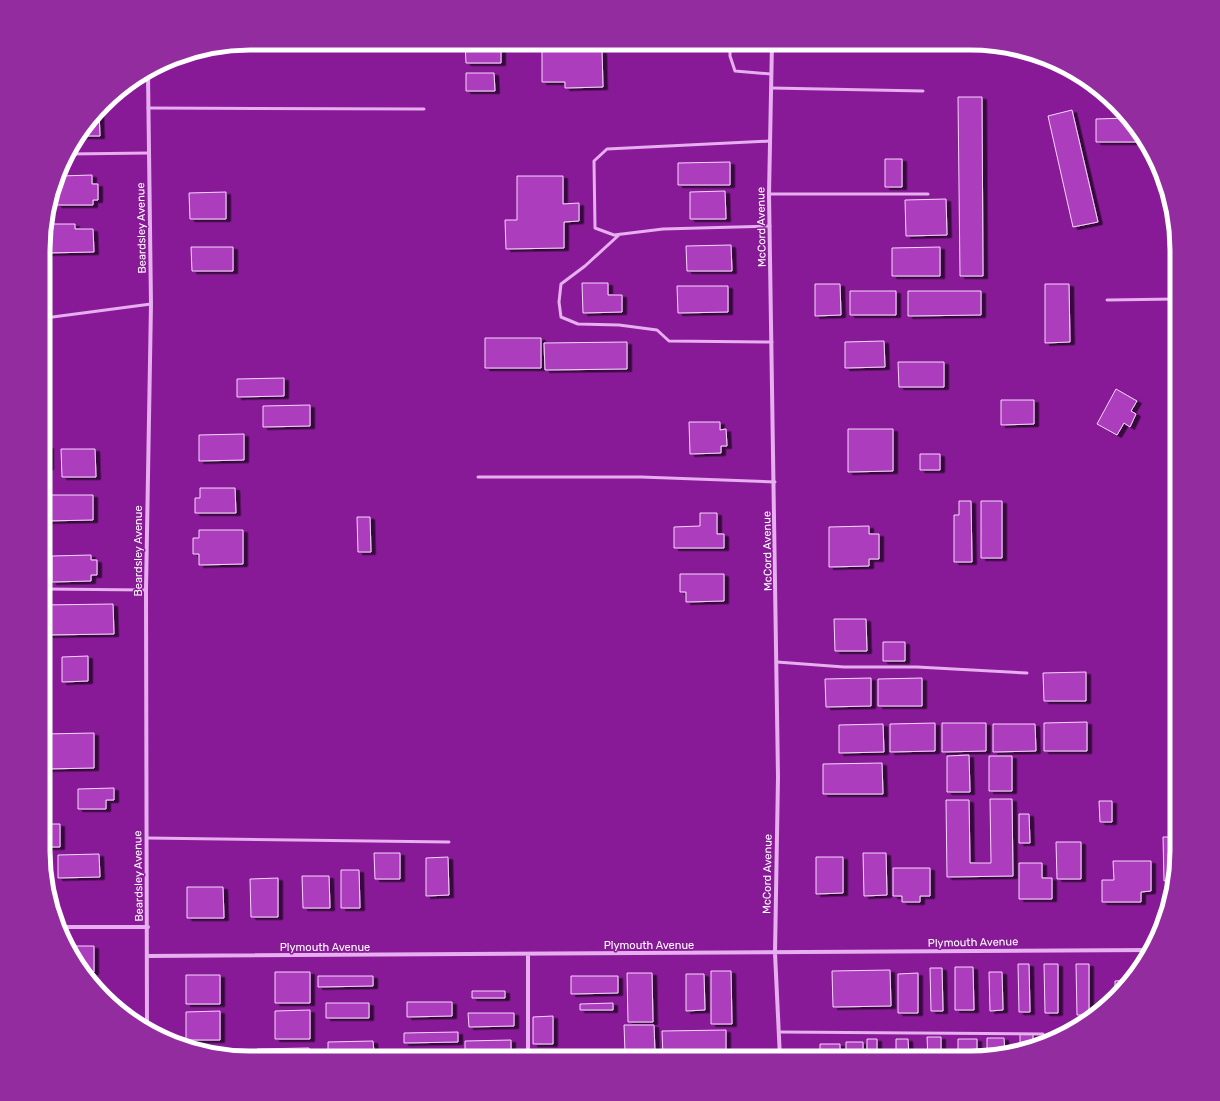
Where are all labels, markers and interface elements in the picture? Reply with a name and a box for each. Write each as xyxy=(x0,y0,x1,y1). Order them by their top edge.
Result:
street label: Beardsley Avenue xyxy=(134,182,149,274)
street label: McCord Avenue xyxy=(754,187,769,267)
street label: Beardsley Avenue xyxy=(132,505,145,597)
street label: McCord Avenue xyxy=(760,511,775,591)
street label: Beardsley Avenue xyxy=(131,830,146,922)
street label: McCord Avenue xyxy=(760,834,775,914)
street label: Plymouth Avenue xyxy=(928,935,1018,950)
street label: Plymouth Avenue xyxy=(604,939,694,952)
street label: Plymouth Avenue xyxy=(280,941,370,954)

